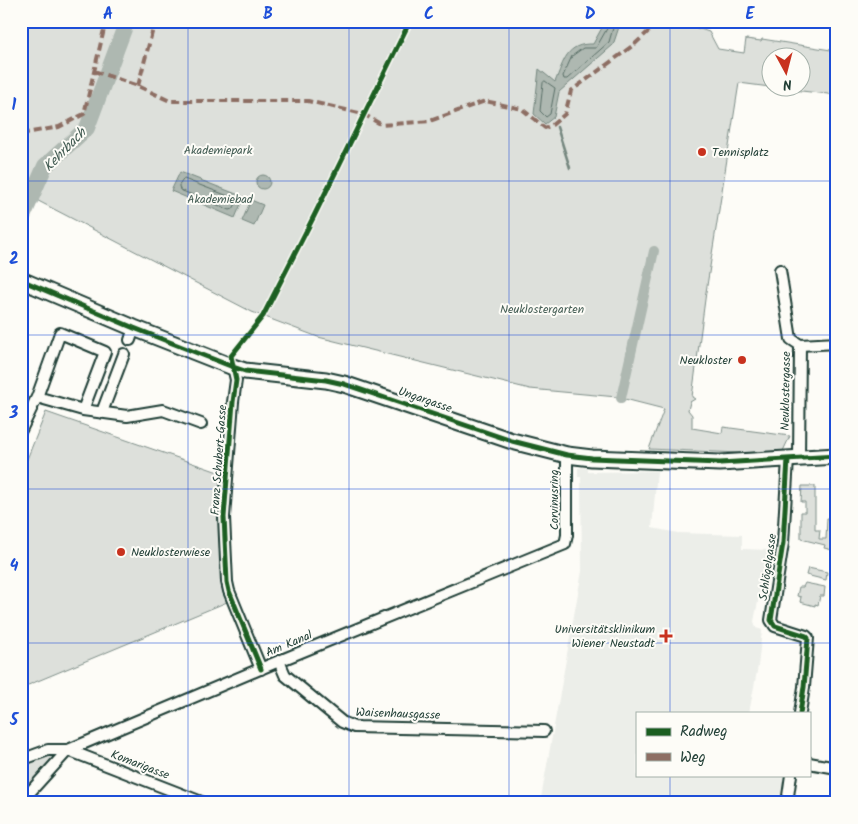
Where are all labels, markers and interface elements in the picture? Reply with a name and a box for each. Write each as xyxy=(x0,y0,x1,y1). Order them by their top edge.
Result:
text: A xyxy=(103,2,113,27)
text: B xyxy=(263,2,273,27)
text: C xyxy=(424,2,434,27)
text: D xyxy=(585,2,596,27)
text: E xyxy=(746,2,756,27)
north arrow xyxy=(760,48,810,98)
text: N xyxy=(782,72,793,95)
text: 1 xyxy=(12,93,17,118)
water label: Kehrbach xyxy=(38,122,93,177)
park label: Akademiepark xyxy=(184,141,253,160)
place label: Tennisplatz xyxy=(712,143,769,162)
marker: Tennisplatz xyxy=(696,146,708,158)
park label: Akademiebad xyxy=(187,190,254,209)
text: 2 xyxy=(9,247,19,272)
park label: Neuklostergarten xyxy=(500,300,584,319)
place label: Neukloster xyxy=(680,351,733,370)
street label: Neuklostergasse xyxy=(776,351,796,431)
marker: Neukloster xyxy=(736,354,748,366)
street label: Ungargasse xyxy=(396,382,455,418)
text: 3 xyxy=(9,401,19,426)
street label: Franz Schubert-Gasse xyxy=(206,404,232,516)
street label: Corvinusring xyxy=(545,469,564,530)
street label: Schlögelgasse xyxy=(754,532,782,602)
place label: Neuklosterwiese xyxy=(131,543,211,562)
marker: Neuklosterwiese xyxy=(115,546,127,558)
text: 4 xyxy=(10,554,19,579)
place label: Universitätsklinikum Wiener Neustadt xyxy=(554,620,655,653)
street label: Am Kanal xyxy=(263,626,315,662)
marker: Universitätsklinikum Wiener Neustadt xyxy=(659,629,673,643)
street label: Waisenhausgasse xyxy=(355,703,441,725)
text: 5 xyxy=(9,708,20,733)
legend xyxy=(636,712,810,776)
text: Radweg xyxy=(680,720,727,744)
street label: Komarigasse xyxy=(108,745,173,785)
text: Weg xyxy=(680,746,706,770)

